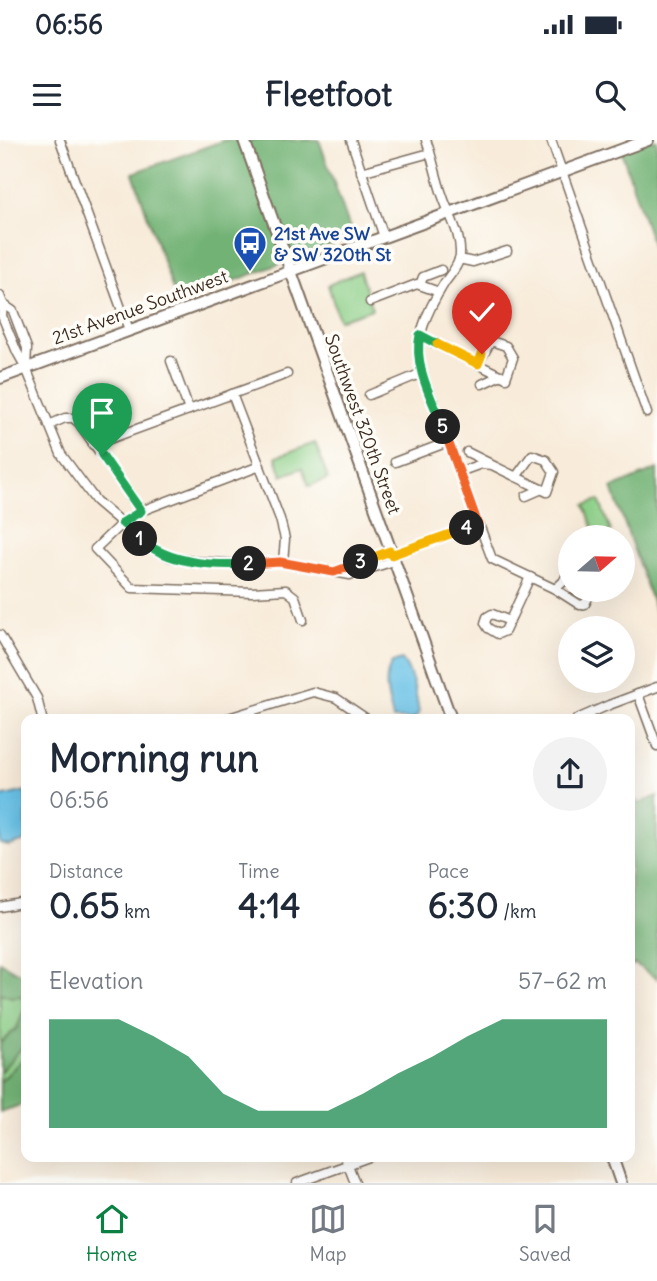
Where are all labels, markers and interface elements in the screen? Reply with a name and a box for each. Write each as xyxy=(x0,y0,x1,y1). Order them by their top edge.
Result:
text: 06:56 xyxy=(35,8,103,41)
text: Fleetfoot xyxy=(265,74,392,115)
icon: menu xyxy=(28,76,66,114)
icon: search xyxy=(591,76,629,114)
place label: 21st Ave SW & SW 320th St xyxy=(274,222,392,266)
bus stop icon: 21st Ave SW & SW 320th St xyxy=(231,224,269,273)
street label: 21st Avenue Southwest xyxy=(49,265,231,349)
pin xyxy=(452,282,512,354)
icon: check xyxy=(463,293,501,331)
street label: Southwest 320th Street xyxy=(320,331,406,517)
pin xyxy=(72,383,132,455)
icon: arrive xyxy=(83,394,121,432)
pin: 5 xyxy=(426,410,460,444)
text: 5 xyxy=(437,414,448,438)
pin: 4 xyxy=(449,510,484,546)
text: 4 xyxy=(461,515,472,539)
pin: 1 xyxy=(122,522,158,556)
north arrow xyxy=(558,525,635,602)
map controls xyxy=(558,525,635,693)
text: 1 xyxy=(136,526,143,550)
pin: 3 xyxy=(344,544,378,580)
pin: 2 xyxy=(232,546,266,582)
text: 3 xyxy=(355,549,366,573)
text: 2 xyxy=(243,551,254,575)
button: layers xyxy=(558,616,635,693)
text: Morning run xyxy=(49,735,259,782)
button: share xyxy=(533,737,607,811)
text: 06:56 xyxy=(49,785,109,814)
text: Distance xyxy=(49,859,123,883)
text: Time xyxy=(238,859,279,883)
text: Pace xyxy=(428,859,469,883)
text: 0.65 xyxy=(49,883,120,927)
text: 4:14 xyxy=(238,883,301,927)
text: 6:30 xyxy=(428,883,499,927)
text: km xyxy=(120,899,151,923)
text: /km xyxy=(499,899,536,923)
text: Elevation xyxy=(49,966,143,995)
text: 57–62 m xyxy=(518,966,607,995)
tab: Home xyxy=(86,1200,137,1266)
tab: Map xyxy=(309,1200,347,1266)
tab: Saved xyxy=(519,1200,571,1266)

